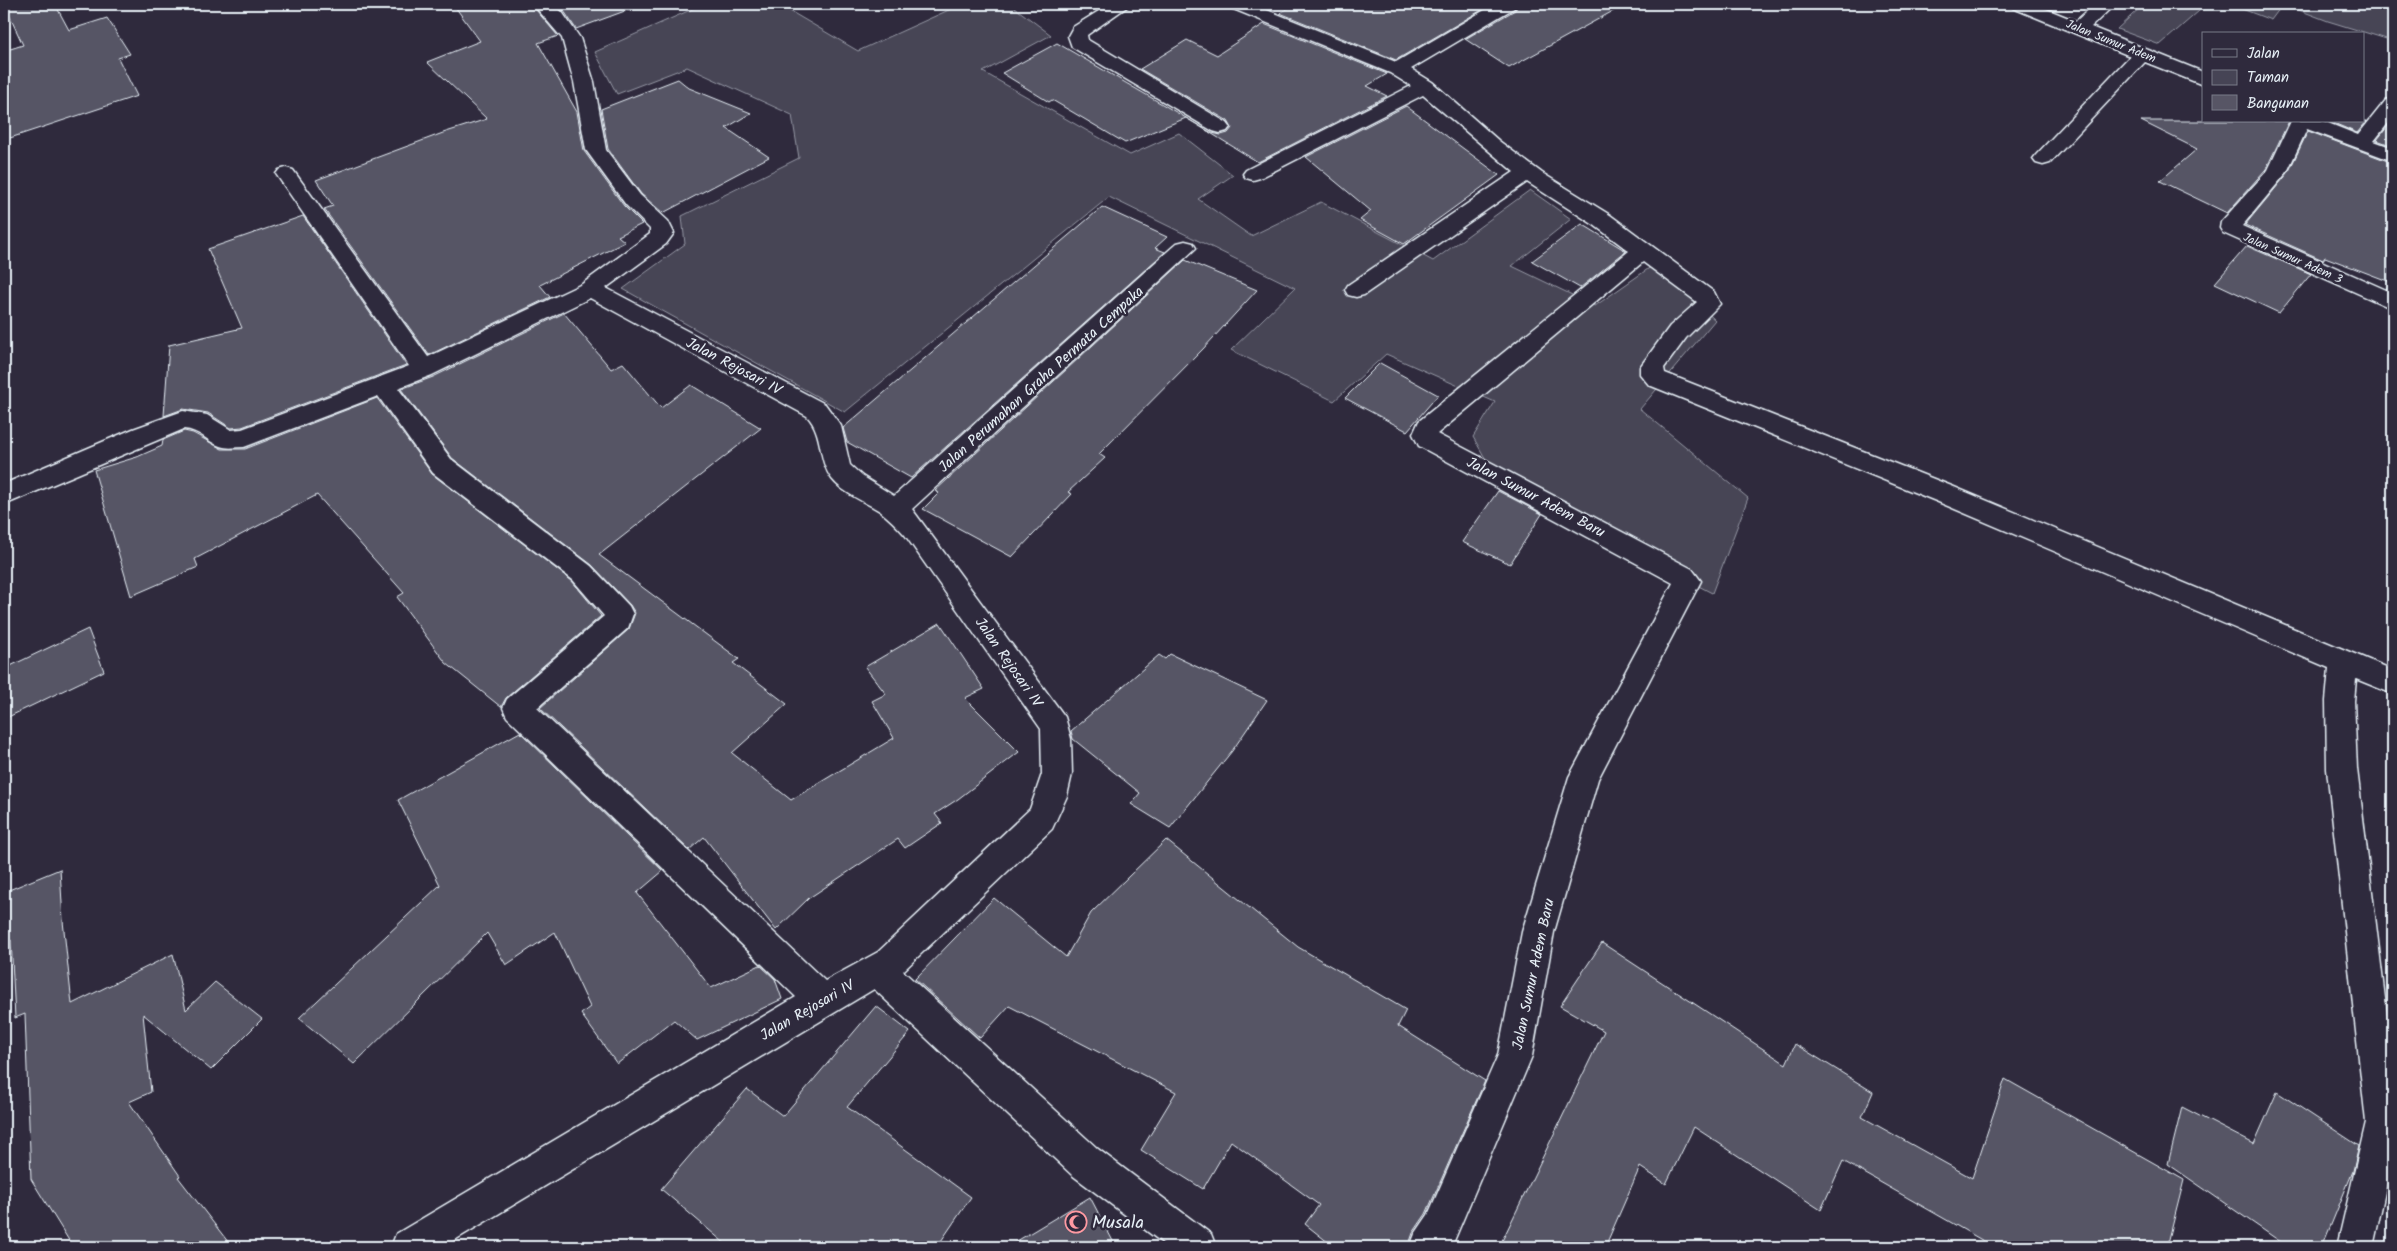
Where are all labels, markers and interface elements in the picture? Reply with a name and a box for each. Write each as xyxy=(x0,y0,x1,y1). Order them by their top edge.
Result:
street label: Jalan Sumur Adem xyxy=(2063,15,2159,68)
legend xyxy=(2202,32,2364,122)
text: Jalan xyxy=(2247,42,2280,66)
text: Taman xyxy=(2247,66,2289,90)
text: Bangunan xyxy=(2247,92,2309,116)
street label: Jalan Sumur Adem 3 xyxy=(2240,228,2346,289)
street label: Jalan Perumahan Graha Permata Cempaka xyxy=(933,281,1150,479)
street label: Jalan Rejosari IV xyxy=(681,332,787,403)
street label: Jalan Sumur Adem Baru xyxy=(1462,451,1609,545)
street label: Jalan Rejosari IV xyxy=(968,612,1049,713)
street label: Jalan Sumur Adem Baru xyxy=(1506,896,1562,1052)
street label: Jalan Rejosari IV xyxy=(756,974,860,1048)
place label: Musala xyxy=(1092,1209,1144,1238)
mosque icon: Musala xyxy=(1064,1210,1088,1234)

